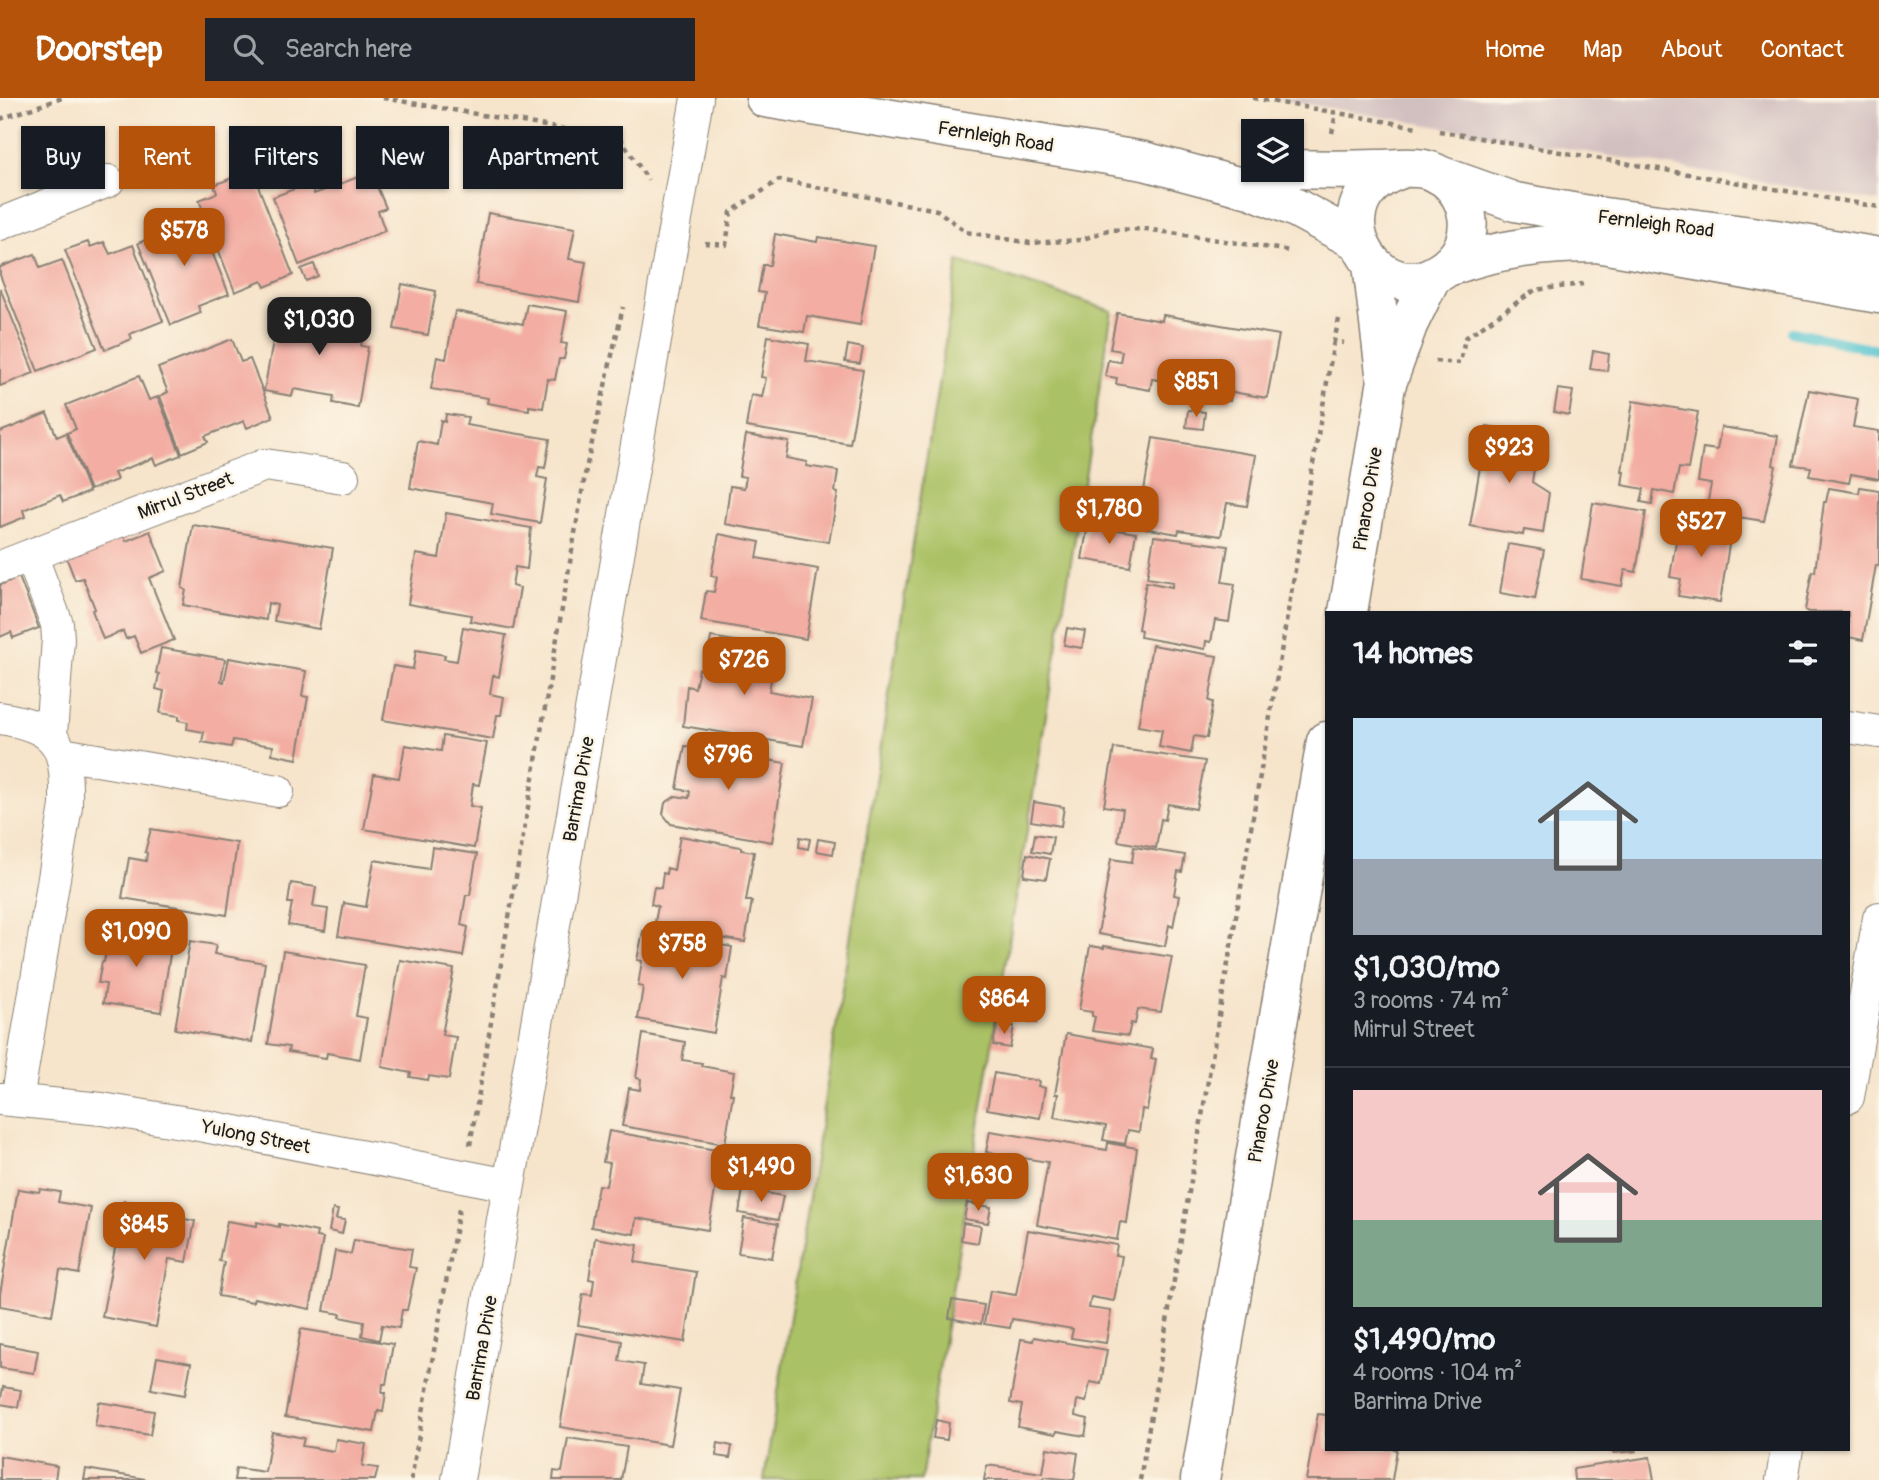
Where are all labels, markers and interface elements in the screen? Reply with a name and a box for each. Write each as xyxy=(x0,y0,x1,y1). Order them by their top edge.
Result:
search box xyxy=(205,18,695,81)
text: Doorstep xyxy=(35,29,163,70)
icon: search xyxy=(229,30,267,68)
text: Search here xyxy=(285,33,412,65)
text: Home xyxy=(1484,35,1545,64)
text: Map xyxy=(1583,35,1623,64)
text: About xyxy=(1661,35,1723,64)
text: Contact xyxy=(1761,35,1844,64)
street label: Fernleigh Road xyxy=(936,116,1056,158)
map controls xyxy=(1241,119,1304,182)
button: layers xyxy=(1241,119,1304,182)
chip: Buy xyxy=(21,126,105,189)
chip: Rent xyxy=(119,126,215,189)
chip: Filters xyxy=(229,126,342,189)
chip: New xyxy=(356,126,449,189)
chip: Apartment xyxy=(463,126,623,189)
street label: Fernleigh Road xyxy=(1596,205,1715,243)
pin: $578 xyxy=(143,208,225,268)
text: $578 xyxy=(160,216,208,245)
pin: $1,030 xyxy=(262,298,376,357)
text: $1,030 xyxy=(283,305,355,334)
pin: $851 xyxy=(1155,360,1237,419)
text: $851 xyxy=(1173,367,1219,396)
pin: $923 xyxy=(1468,426,1550,485)
text: $923 xyxy=(1484,433,1534,462)
street label: Pinaroo Drive xyxy=(1348,445,1388,553)
street label: Mirrul Street xyxy=(134,467,237,525)
pin: $1,780 xyxy=(1052,486,1166,546)
text: $1,780 xyxy=(1076,494,1142,523)
pin: $527 xyxy=(1660,500,1742,559)
text: $527 xyxy=(1676,507,1726,536)
icon: filters xyxy=(1784,634,1822,672)
text: 14 homes xyxy=(1353,635,1473,672)
pin: $726 xyxy=(703,638,785,697)
text: $726 xyxy=(719,645,769,674)
pin: $796 xyxy=(687,732,769,792)
street label: Barrima Drive xyxy=(558,734,600,844)
text: $796 xyxy=(703,740,753,769)
icon: home xyxy=(1525,763,1651,889)
pin: $1,090 xyxy=(79,910,193,969)
text: $1,090 xyxy=(101,917,171,946)
pin: $758 xyxy=(641,922,723,981)
text: $758 xyxy=(658,929,706,958)
text: $1,030/mo xyxy=(1353,949,1500,986)
pin: $864 xyxy=(963,976,1045,1036)
text: $864 xyxy=(979,984,1029,1013)
text: 3 rooms · 74 m² xyxy=(1353,986,1509,1015)
text: Mirrul Street xyxy=(1353,1015,1475,1044)
street label: Pinaroo Drive xyxy=(1243,1057,1285,1165)
street label: Yulong Street xyxy=(198,1114,313,1159)
icon: home xyxy=(1525,1135,1651,1261)
pin: $1,490 xyxy=(704,1144,818,1204)
text: $1,490 xyxy=(727,1152,795,1181)
pin: $1,630 xyxy=(921,1154,1035,1213)
text: $1,630 xyxy=(943,1161,1013,1190)
pin: $845 xyxy=(103,1202,185,1262)
text: $845 xyxy=(119,1210,169,1239)
street label: Barrima Drive xyxy=(461,1293,503,1403)
text: $1,490/mo xyxy=(1353,1321,1495,1358)
text: 4 rooms · 104 m² xyxy=(1353,1358,1522,1387)
text: Barrima Drive xyxy=(1353,1387,1482,1416)

